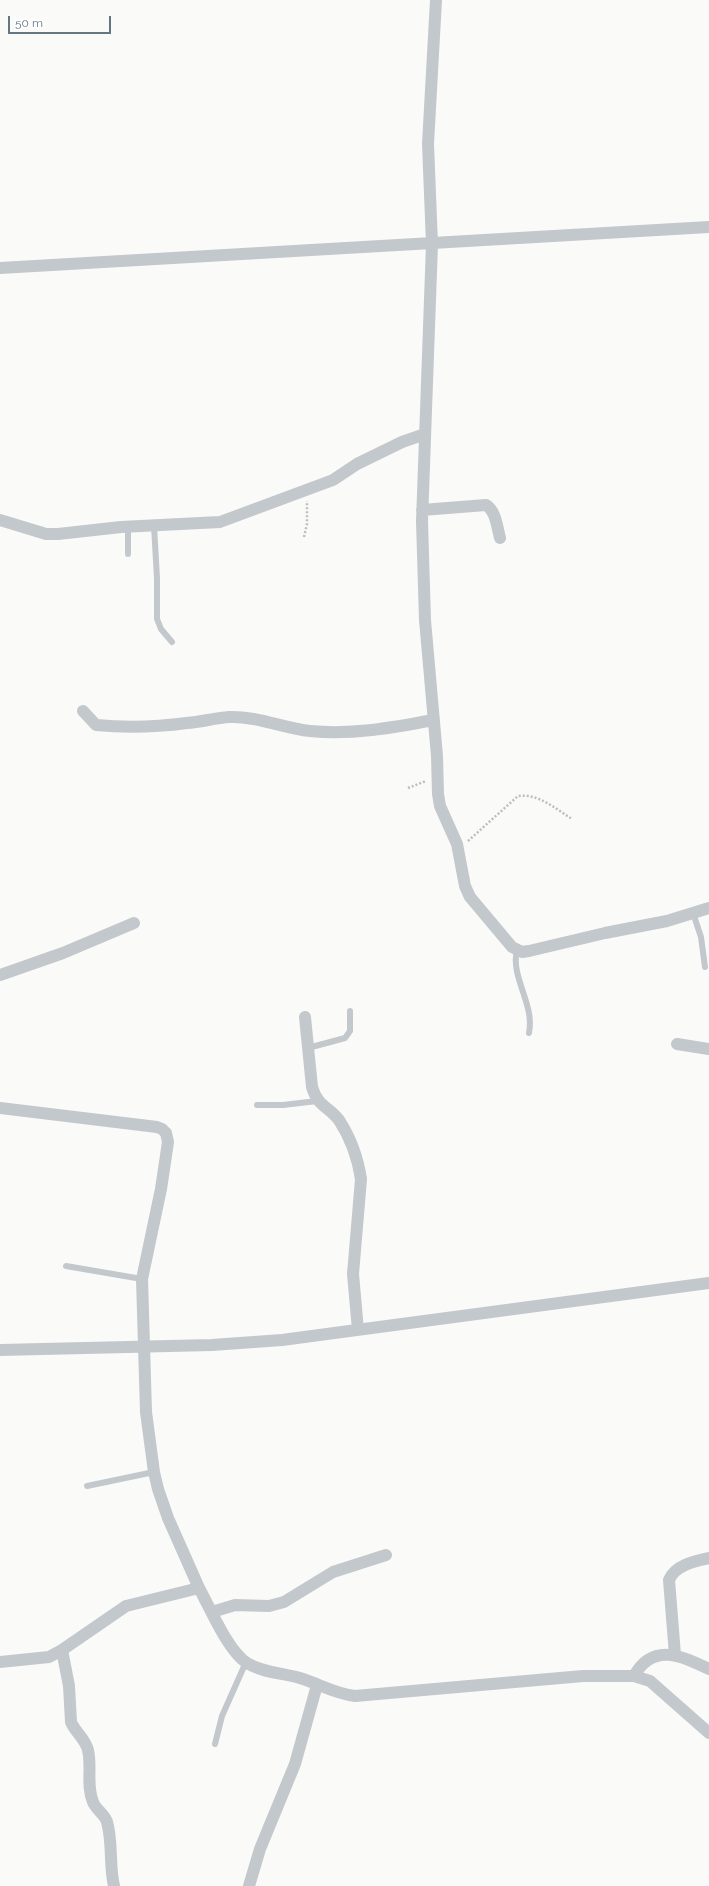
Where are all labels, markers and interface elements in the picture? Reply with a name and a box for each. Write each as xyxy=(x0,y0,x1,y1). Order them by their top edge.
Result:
scale bar xyxy=(10,8,113,34)
text: 50 m xyxy=(15,16,43,30)

